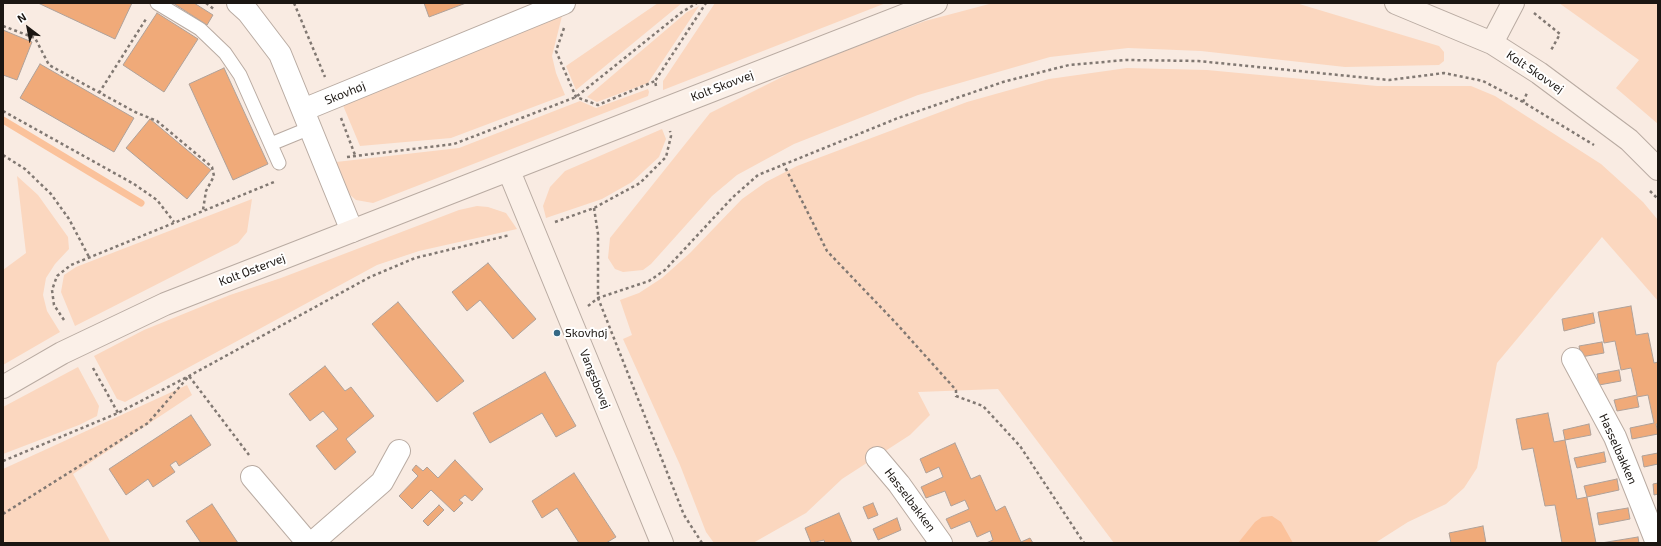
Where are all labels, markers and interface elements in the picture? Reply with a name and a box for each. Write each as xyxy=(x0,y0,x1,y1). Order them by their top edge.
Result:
north arrow xyxy=(8,8,48,48)
text: N xyxy=(15,10,28,25)
street label: Kolt Skovvej xyxy=(1504,48,1566,96)
street label: Kolt Skovvej xyxy=(689,67,755,105)
street label: Skovhøj xyxy=(323,78,367,108)
street label: Kolt Østervej xyxy=(217,251,287,289)
place label: Skovhøj xyxy=(565,326,608,340)
marker: Skovhøj xyxy=(552,328,562,338)
street label: Vangsbovej xyxy=(577,347,613,411)
street label: Hasselbakken xyxy=(1596,412,1640,486)
street label: Hasselbakken xyxy=(881,465,939,535)

